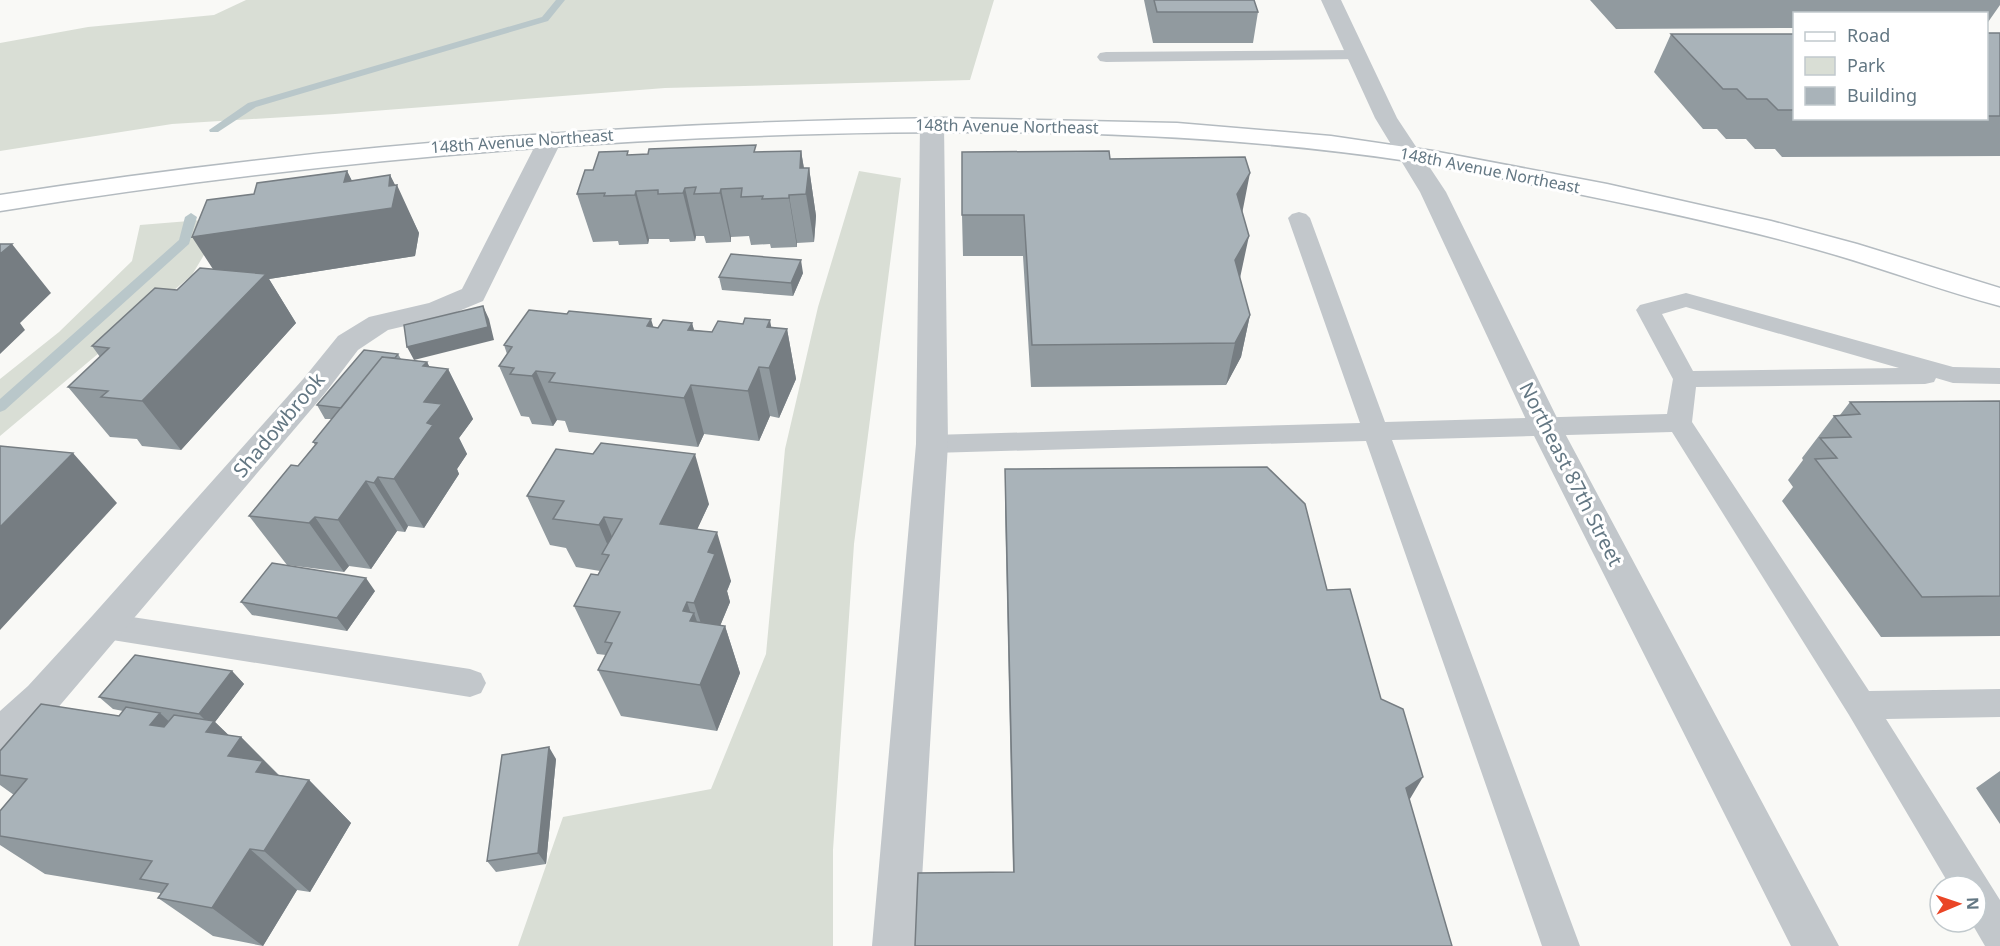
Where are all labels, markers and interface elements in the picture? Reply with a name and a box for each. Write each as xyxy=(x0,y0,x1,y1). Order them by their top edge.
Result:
legend xyxy=(1793,12,1988,120)
text: Road xyxy=(1847,23,1890,47)
text: Park xyxy=(1847,53,1885,77)
text: Building xyxy=(1847,83,1917,107)
street label: 148th Avenue Northeast xyxy=(915,113,1099,139)
street label: 148th Avenue Northeast xyxy=(430,124,614,158)
street label: 148th Avenue Northeast xyxy=(1398,142,1582,198)
street label: Shadowbrook xyxy=(227,366,331,483)
street label: Northeast 87th Street xyxy=(1513,377,1630,570)
north arrow xyxy=(1928,874,1988,934)
text: N xyxy=(1962,897,1984,910)

